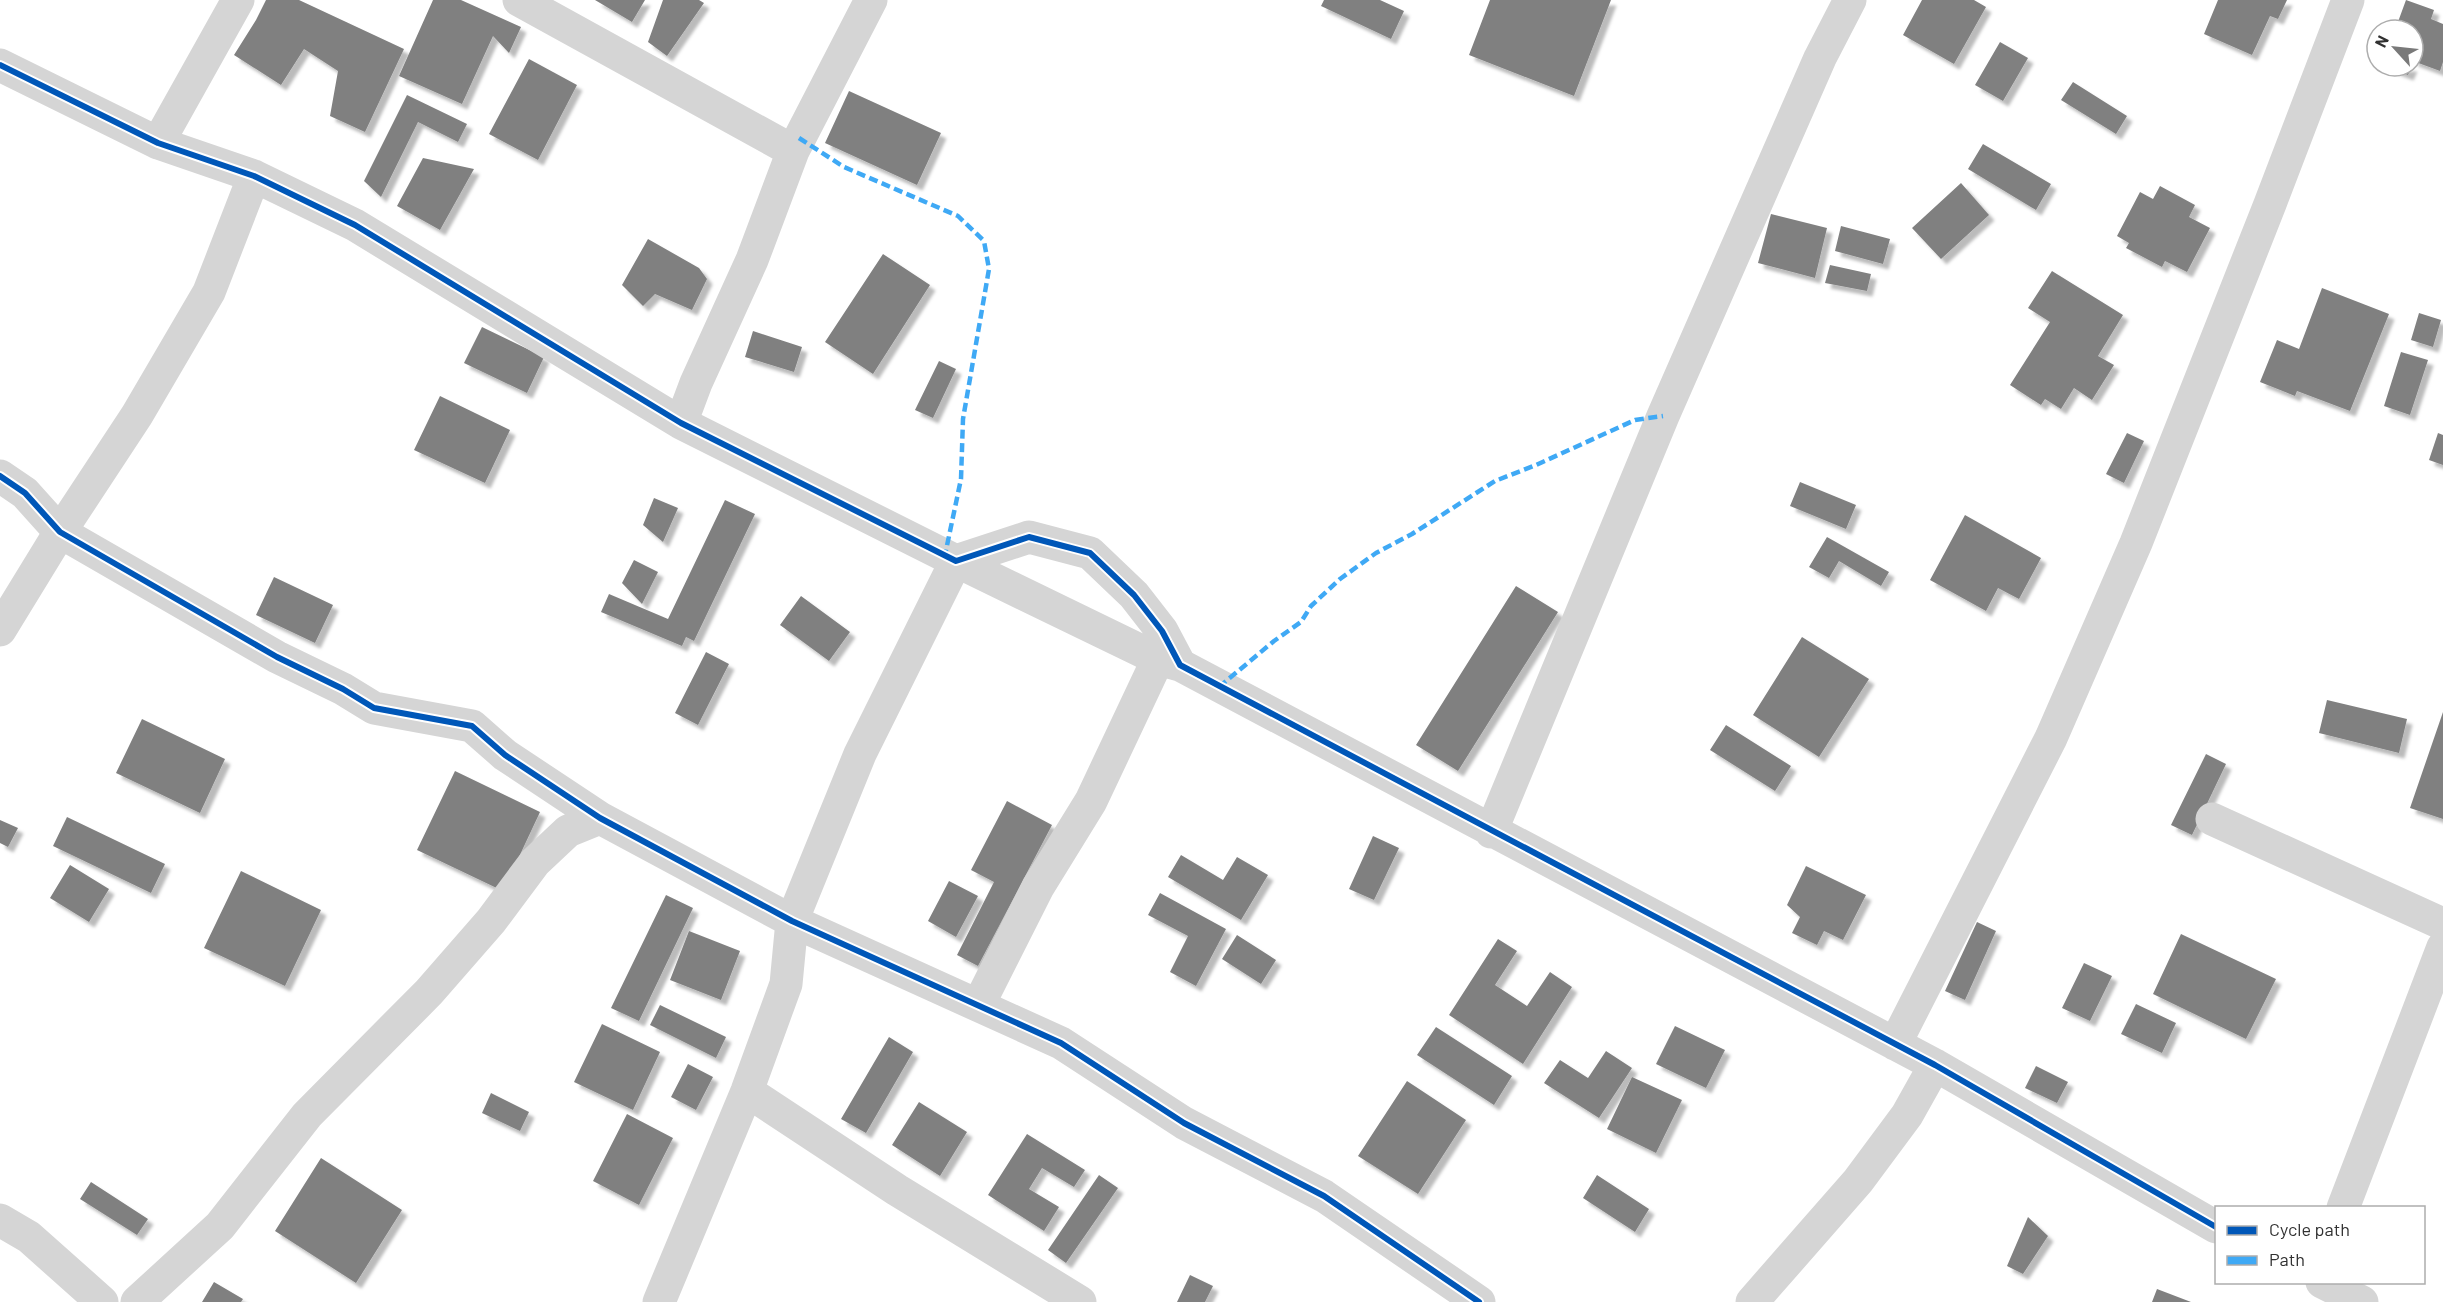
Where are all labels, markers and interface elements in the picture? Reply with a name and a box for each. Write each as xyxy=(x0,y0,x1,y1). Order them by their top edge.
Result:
north arrow xyxy=(2365,18,2425,78)
text: N xyxy=(2370,32,2392,50)
legend xyxy=(2215,1206,2425,1284)
text: Cycle path xyxy=(2269,1218,2350,1240)
text: Path xyxy=(2269,1248,2305,1270)

